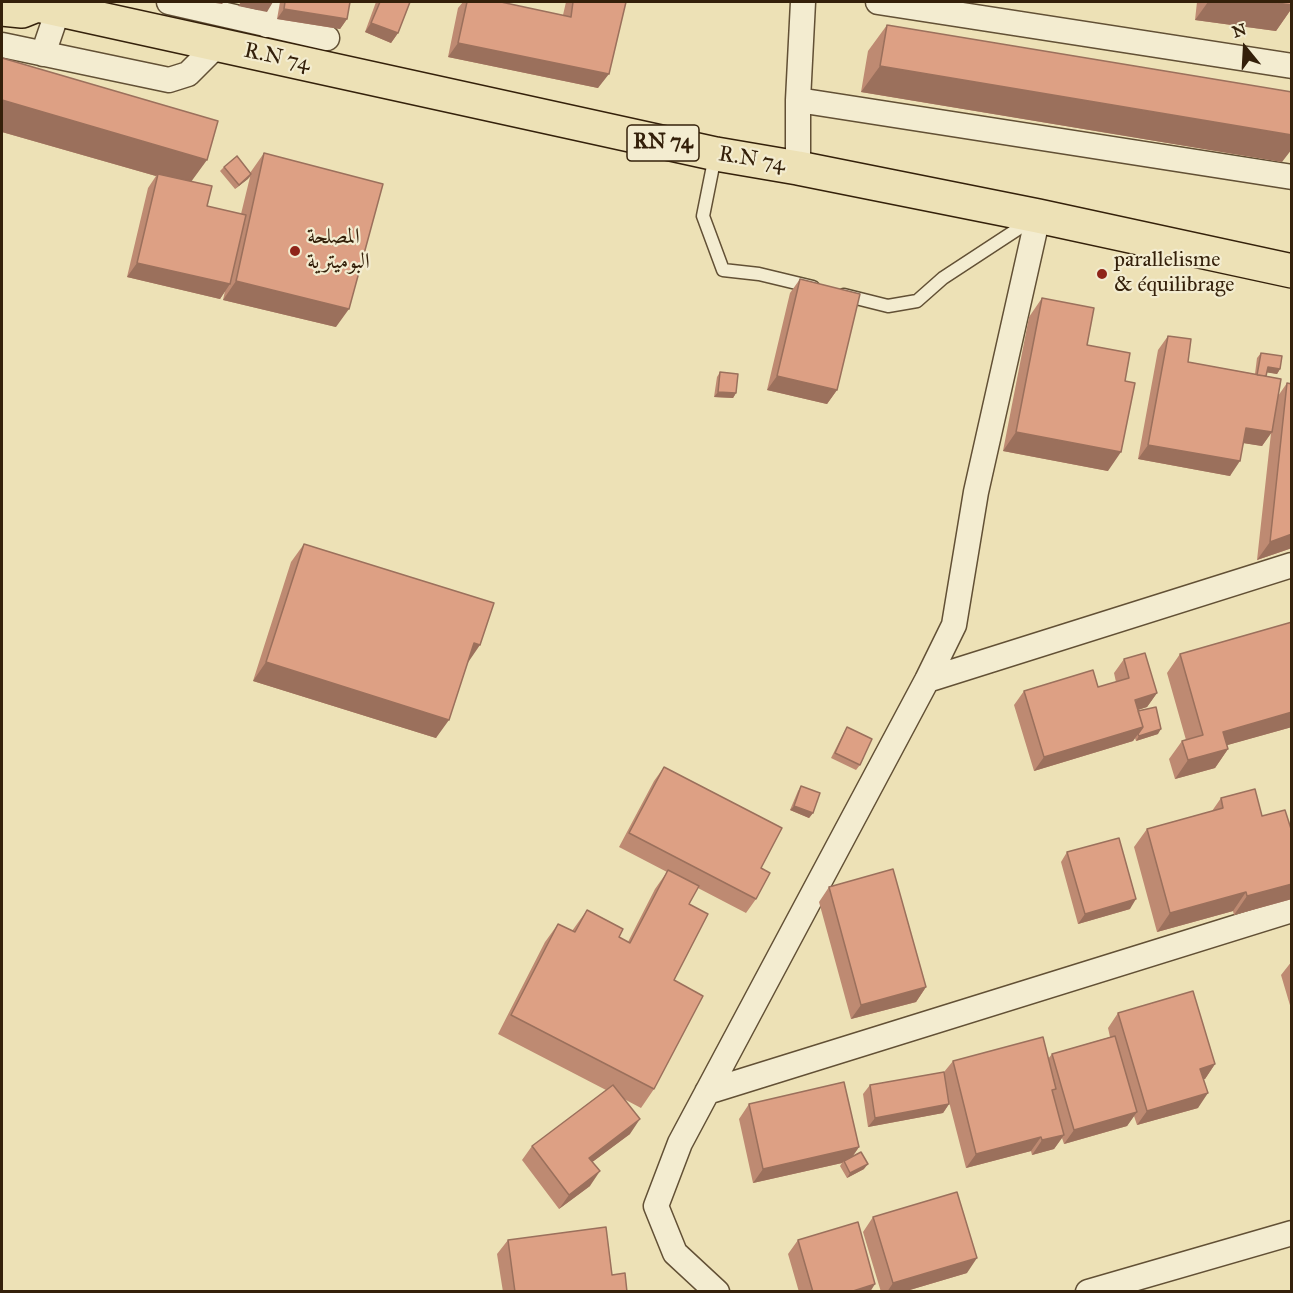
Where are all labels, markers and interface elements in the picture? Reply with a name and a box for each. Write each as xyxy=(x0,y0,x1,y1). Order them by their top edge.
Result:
north arrow xyxy=(1215,18,1275,78)
text: N xyxy=(1230,19,1249,42)
street label: R.N 74 xyxy=(241,38,313,78)
road number: RN 74 xyxy=(627,125,699,161)
street label: R.N 74 xyxy=(717,142,787,178)
place label: المصلحة البوميترية xyxy=(307,225,370,276)
marker: المصلحة البوميترية xyxy=(288,244,302,258)
place label: parallelisme & équilibrage xyxy=(1114,248,1234,300)
marker: parallelisme & équilibrage xyxy=(1095,267,1109,281)

